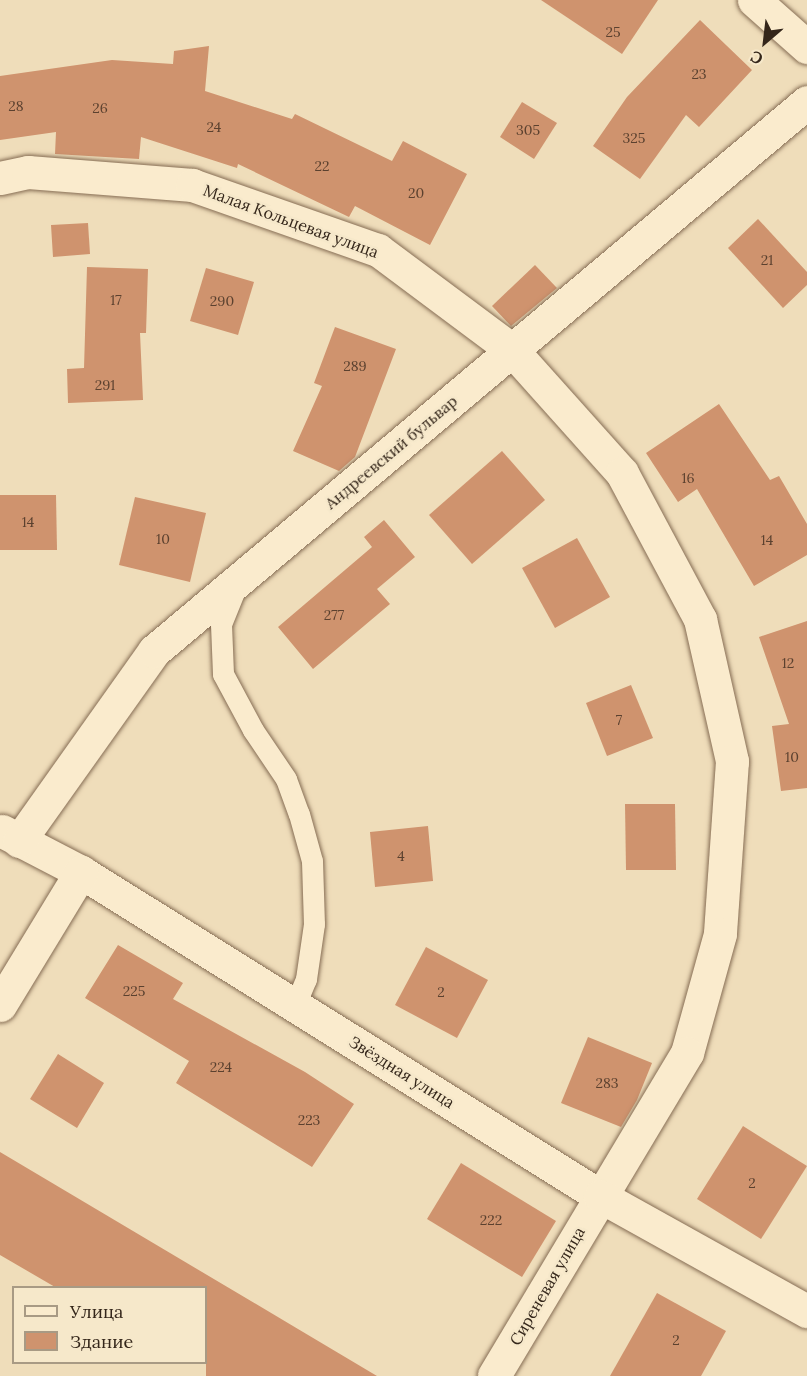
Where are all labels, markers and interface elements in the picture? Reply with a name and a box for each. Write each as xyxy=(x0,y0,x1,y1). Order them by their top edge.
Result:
north arrow xyxy=(735,12,795,72)
house number: 25 xyxy=(605,24,621,40)
text: С xyxy=(747,46,766,69)
house number: 23 xyxy=(691,66,707,82)
house number: 28 xyxy=(8,98,24,114)
house number: 26 xyxy=(92,100,108,116)
house number: 24 xyxy=(207,119,221,135)
house number: 305 xyxy=(516,122,540,138)
house number: 325 xyxy=(623,130,645,146)
house number: 22 xyxy=(314,158,330,174)
street label: Малая Кольцевая улица xyxy=(201,180,381,262)
house number: 20 xyxy=(408,185,424,201)
house number: 21 xyxy=(761,252,773,268)
house number: 17 xyxy=(110,292,122,308)
house number: 290 xyxy=(210,293,234,309)
house number: 289 xyxy=(343,358,367,374)
house number: 291 xyxy=(95,377,115,393)
street label: Андреевский бульвар xyxy=(321,391,461,513)
house number: 16 xyxy=(681,470,695,486)
house number: 14 xyxy=(22,514,34,530)
house number: 10 xyxy=(156,531,170,547)
house number: 14 xyxy=(761,532,773,548)
house number: 277 xyxy=(324,607,344,623)
house number: 12 xyxy=(782,655,794,671)
house number: 7 xyxy=(616,712,622,728)
house number: 10 xyxy=(785,749,799,765)
house number: 4 xyxy=(397,848,405,864)
house number: 225 xyxy=(123,983,145,999)
house number: 2 xyxy=(437,984,445,1000)
street label: Звёздная улица xyxy=(346,1032,458,1112)
house number: 224 xyxy=(210,1059,232,1075)
house number: 283 xyxy=(595,1075,619,1091)
house number: 223 xyxy=(298,1112,320,1128)
house number: 2 xyxy=(748,1175,756,1191)
house number: 222 xyxy=(480,1212,502,1228)
street label: Сиреневая улица xyxy=(505,1223,589,1349)
legend xyxy=(12,1286,207,1364)
text: Улица xyxy=(70,1300,123,1323)
text: Здание xyxy=(70,1330,133,1353)
house number: 2 xyxy=(672,1332,680,1348)

